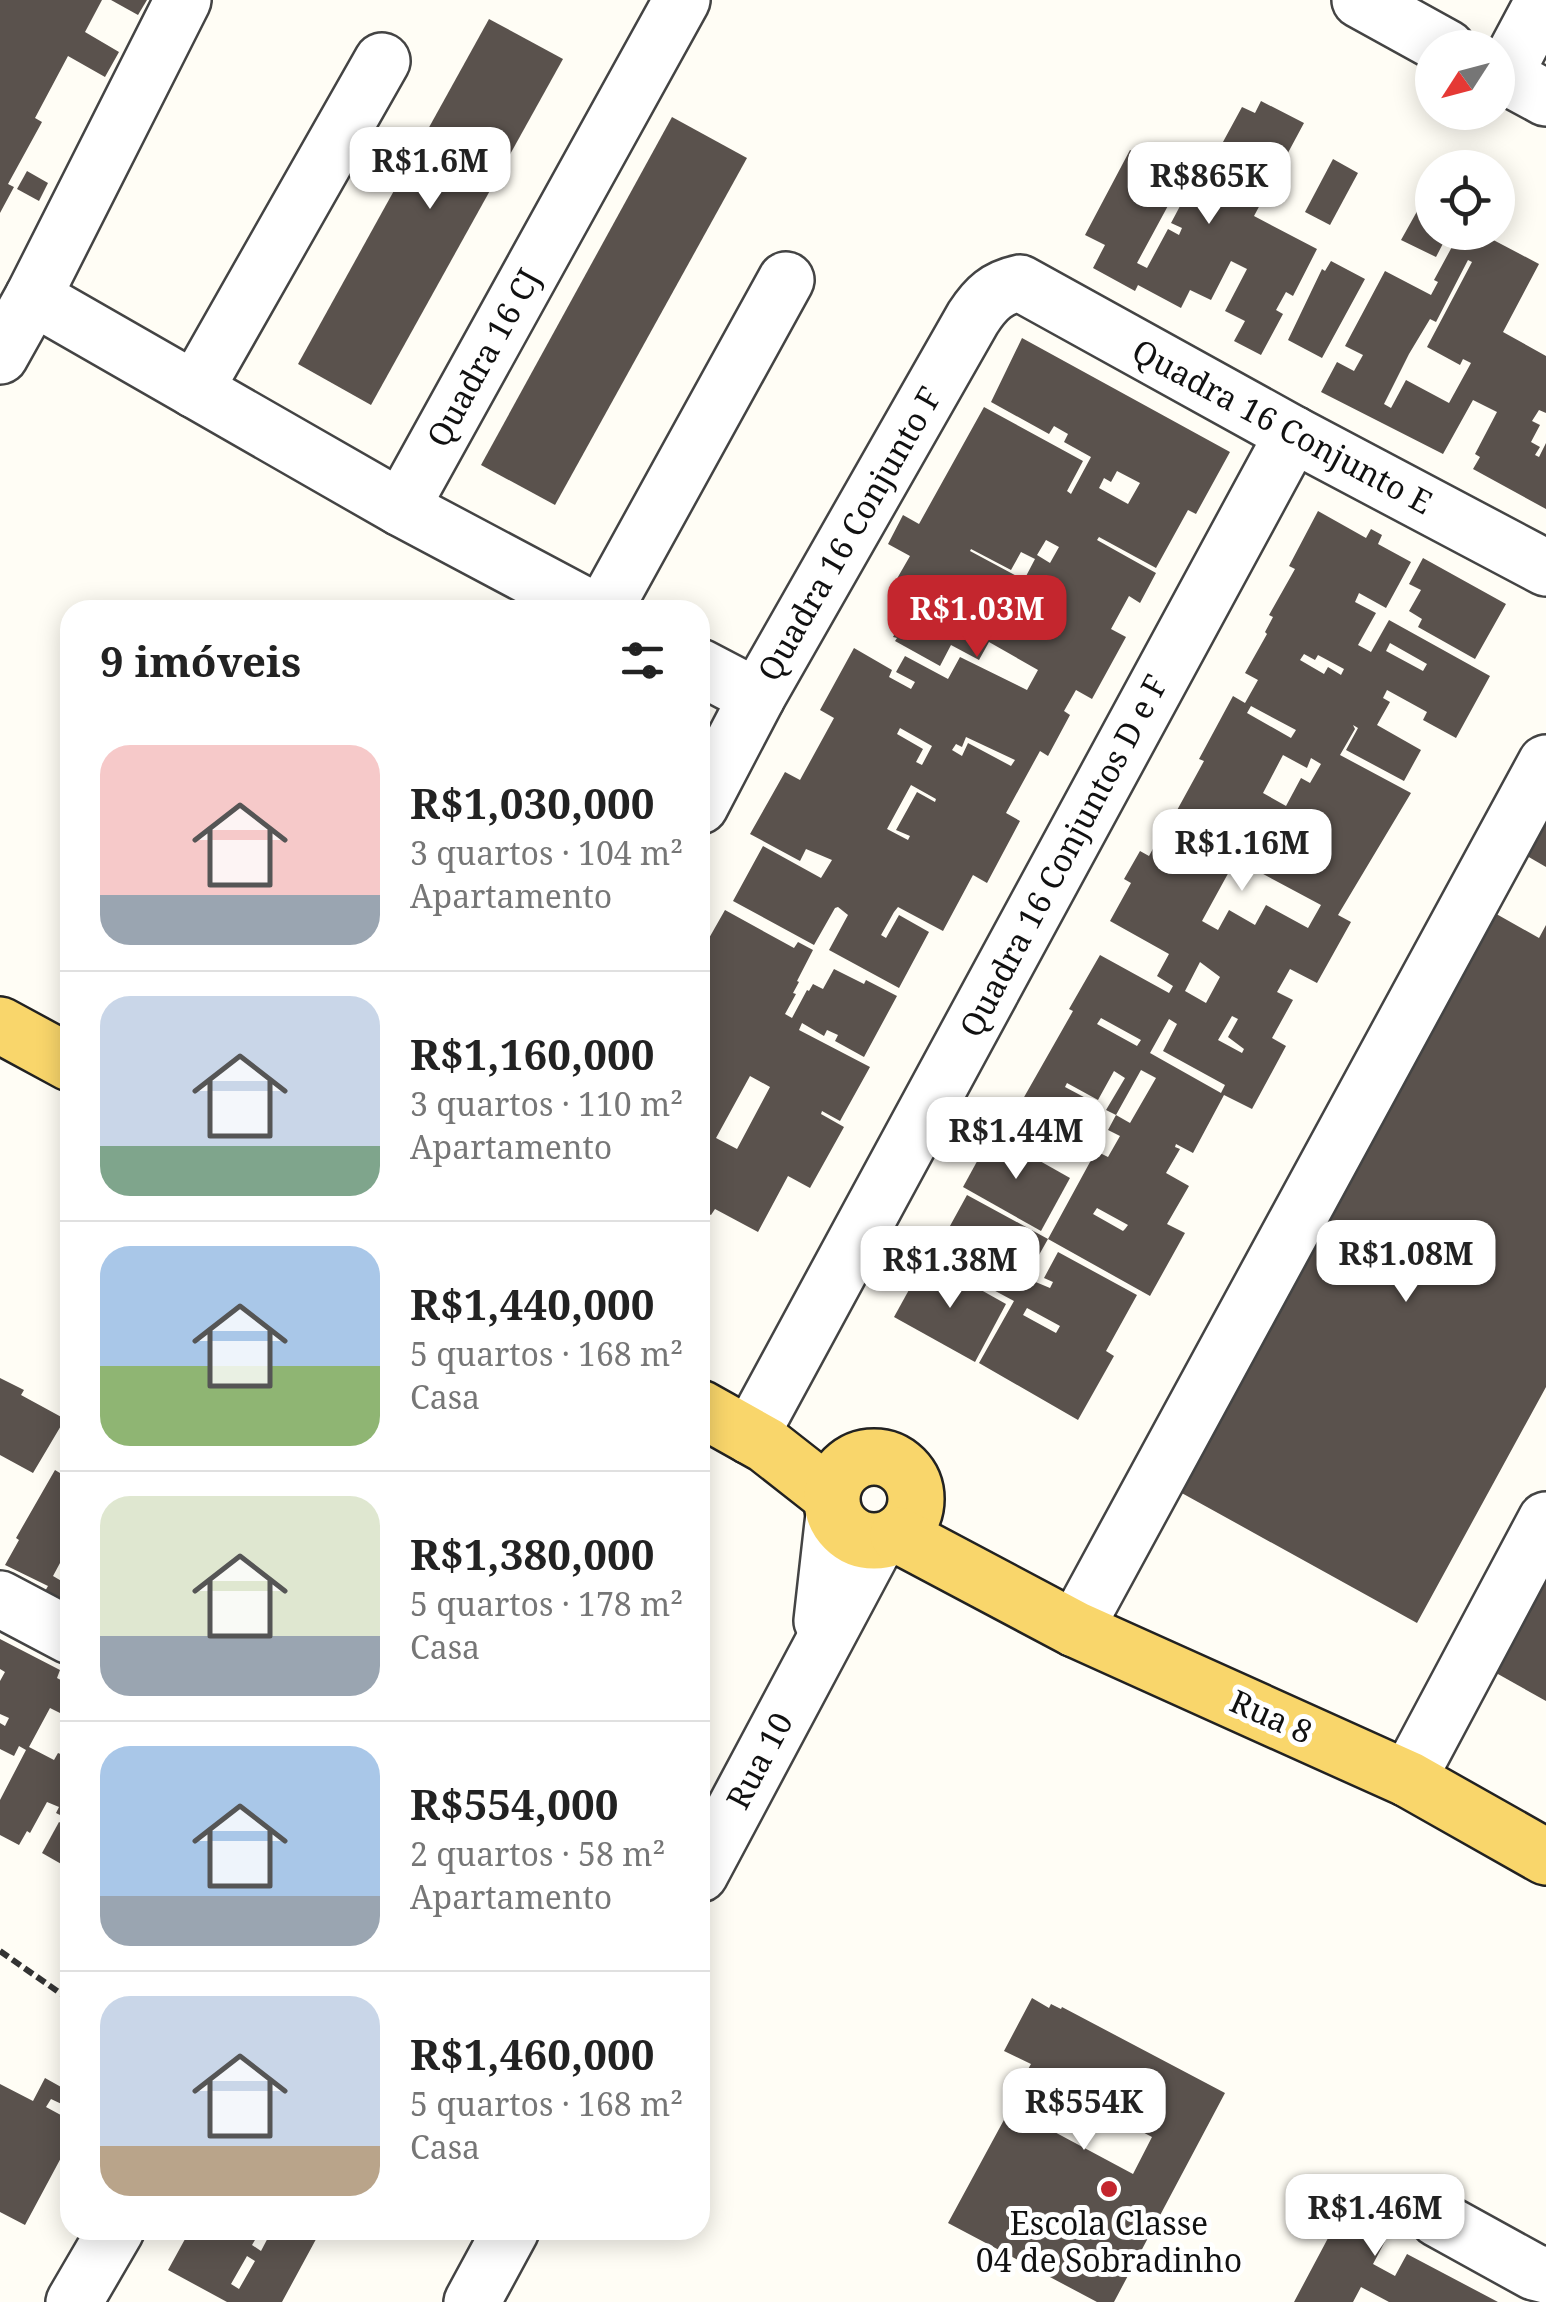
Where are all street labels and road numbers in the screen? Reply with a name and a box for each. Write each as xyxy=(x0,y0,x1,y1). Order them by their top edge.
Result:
street label: Quadra 16 CJ xyxy=(416,260,549,454)
street label: Quadra 16 Conjunto E xyxy=(1125,328,1440,523)
street label: Quadra 16 Conjunto F xyxy=(747,378,951,688)
street label: Quadra 16 Conjuntos D e F xyxy=(949,667,1177,1044)
street label: Rua 8 xyxy=(1224,1679,1319,1753)
street label: Rua 10 xyxy=(715,1705,802,1816)

